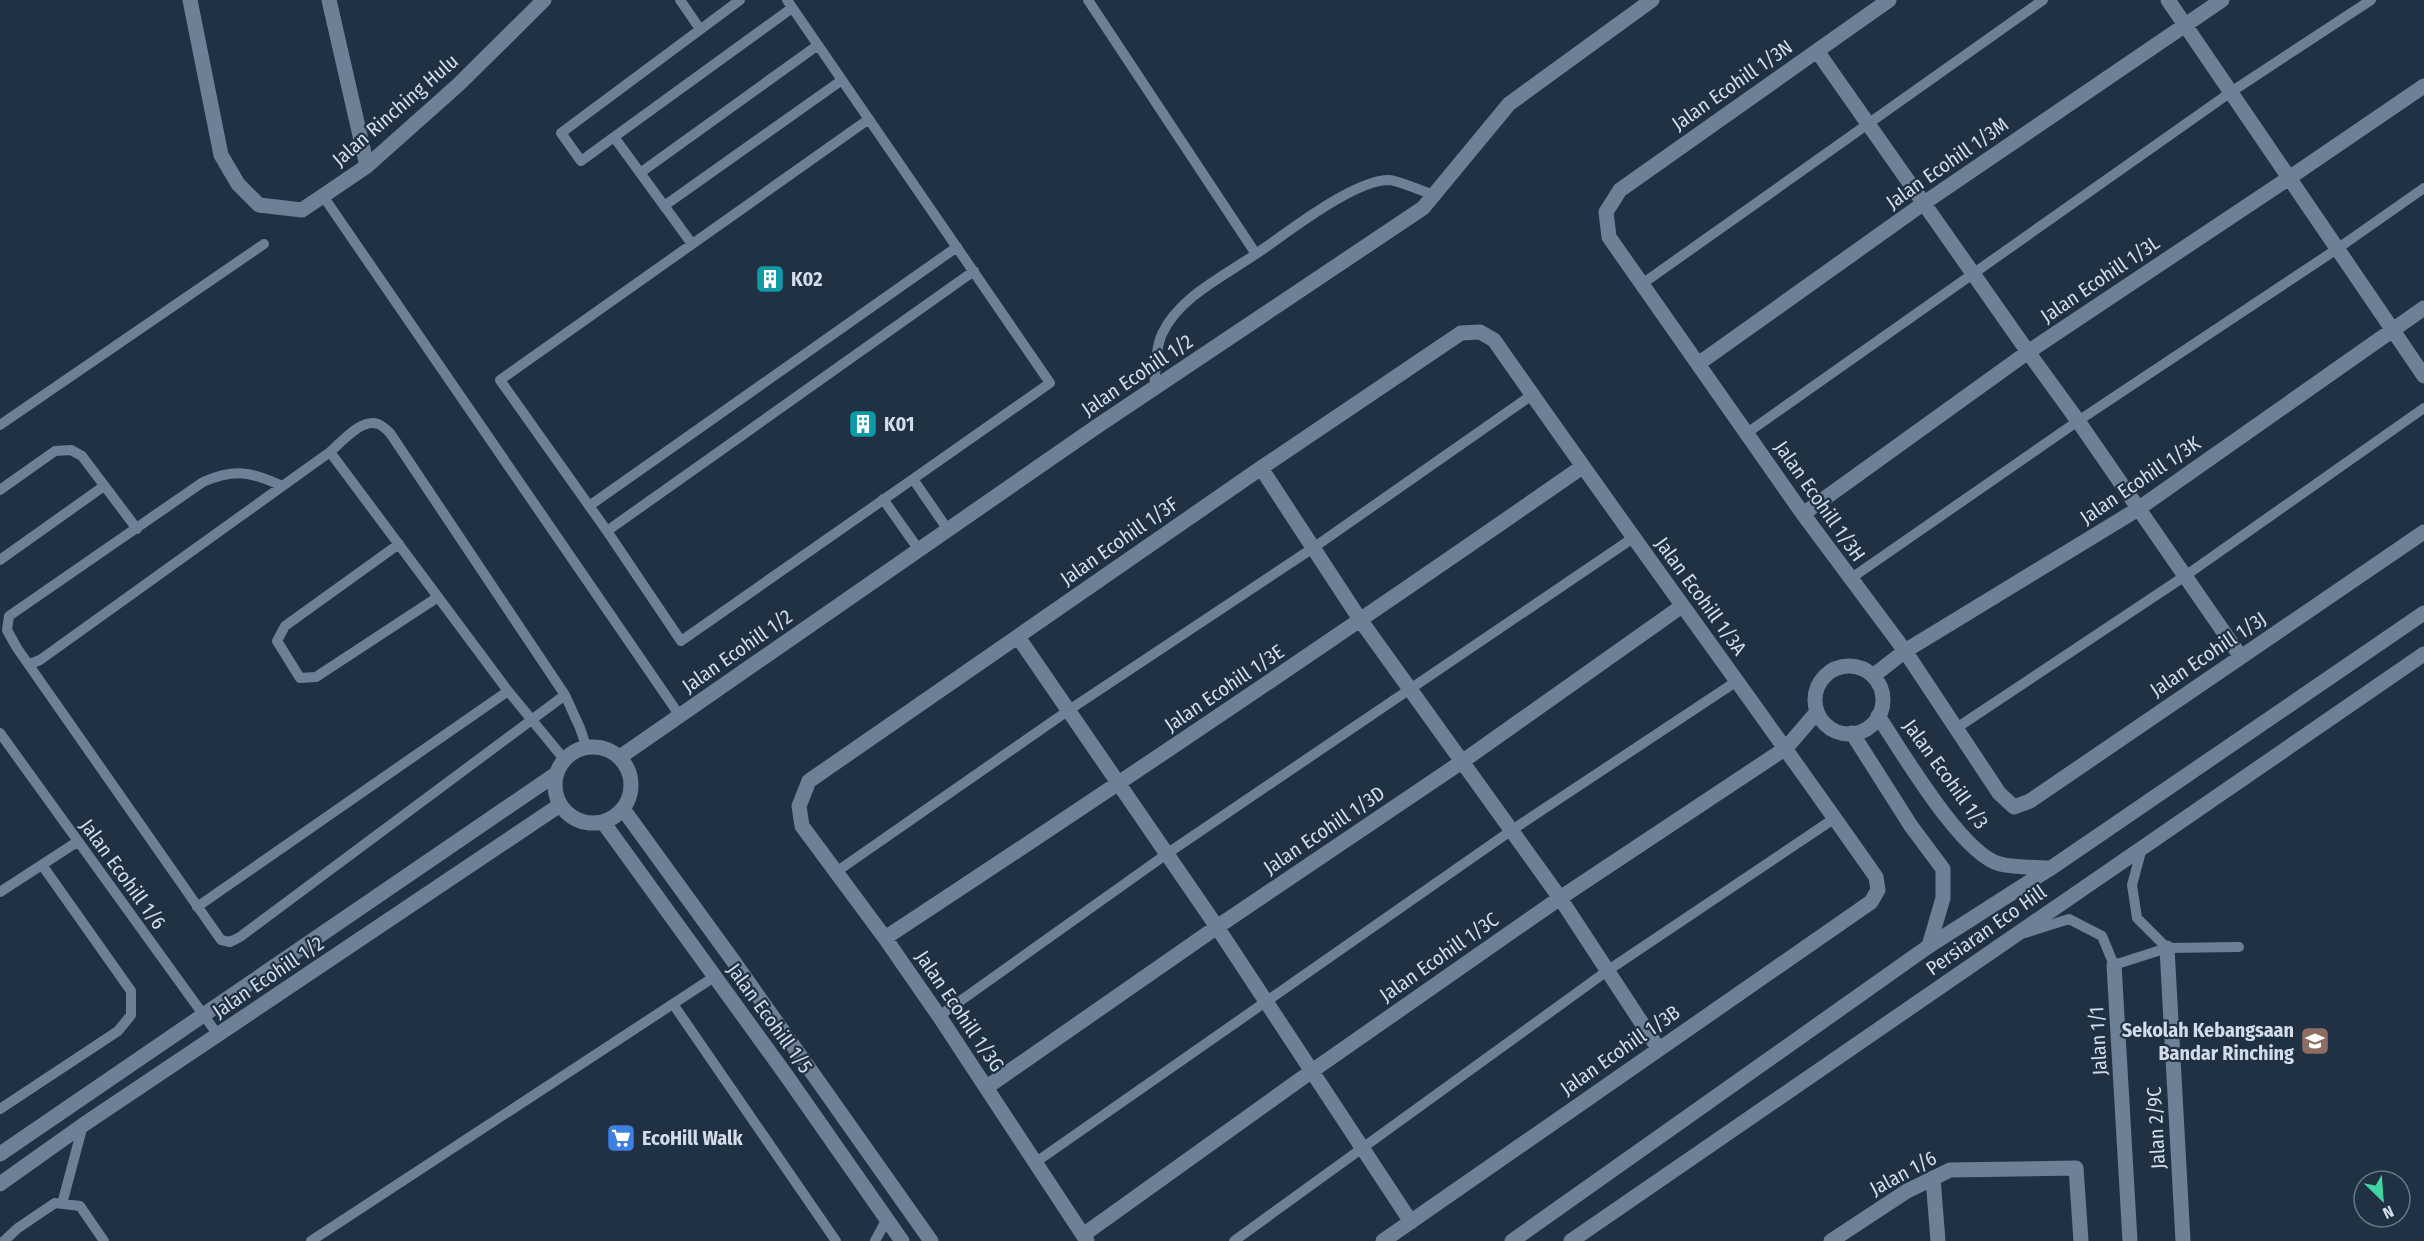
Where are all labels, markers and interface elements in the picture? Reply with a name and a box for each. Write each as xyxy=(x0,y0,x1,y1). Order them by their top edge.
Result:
street label: Jalan Ecohill 1/3N xyxy=(1667,35,1797,135)
street label: Jalan Rinching Hulu xyxy=(327,49,463,171)
street label: Jalan Ecohill 1/3M xyxy=(1881,112,2013,214)
street label: Jalan Ecohill 1/3L xyxy=(2036,230,2164,328)
building icon: K02 xyxy=(754,263,786,295)
place label: K02 xyxy=(791,267,822,291)
street label: Jalan Ecohill 1/2 xyxy=(1077,329,1197,421)
building icon: K01 xyxy=(847,408,879,440)
place label: K01 xyxy=(884,412,914,436)
street label: Jalan Ecohill 1/3K xyxy=(2075,431,2205,529)
street label: Jalan Ecohill 1/3H xyxy=(1770,436,1870,566)
street label: Jalan Ecohill 1/3F xyxy=(1056,491,1183,590)
street label: Jalan Ecohill 1/3A xyxy=(1650,532,1752,660)
street label: Jalan Ecohill 1/2 xyxy=(677,604,797,698)
street label: Jalan Ecohill 1/3J xyxy=(2145,606,2271,702)
street label: Jalan Ecohill 1/3E xyxy=(1160,639,1288,737)
street label: Jalan Ecohill 1/3 xyxy=(1898,715,1994,833)
street label: Jalan Ecohill 1/3D xyxy=(1259,781,1389,879)
street label: Jalan Ecohill 1/6 xyxy=(75,814,171,934)
street label: Persiaran Eco Hill xyxy=(1921,880,2051,980)
street label: Jalan Ecohill 1/3C xyxy=(1375,907,1503,1007)
street label: Jalan Ecohill 1/2 xyxy=(208,931,328,1023)
street label: Jalan Ecohill 1/3G xyxy=(911,946,1009,1076)
street label: Jalan Ecohill 1/5 xyxy=(722,958,818,1078)
street label: Jalan Ecohill 1/3B xyxy=(1556,1000,1684,1100)
street label: Jalan 1/1 xyxy=(2084,1006,2112,1076)
place label: Sekolah Kebangsaan Bandar Rinching xyxy=(2122,1018,2294,1065)
school or university icon: Sekolah Kebangsaan Bandar Rinching xyxy=(2299,1025,2331,1057)
street label: Jalan 2/9C xyxy=(2142,1086,2170,1170)
supermarket icon: EcoHill Walk xyxy=(605,1122,637,1154)
place label: EcoHill Walk xyxy=(642,1126,743,1150)
street label: Jalan 1/6 xyxy=(1866,1146,1940,1200)
north arrow xyxy=(2352,1169,2412,1229)
text: N xyxy=(2380,1202,2396,1223)

